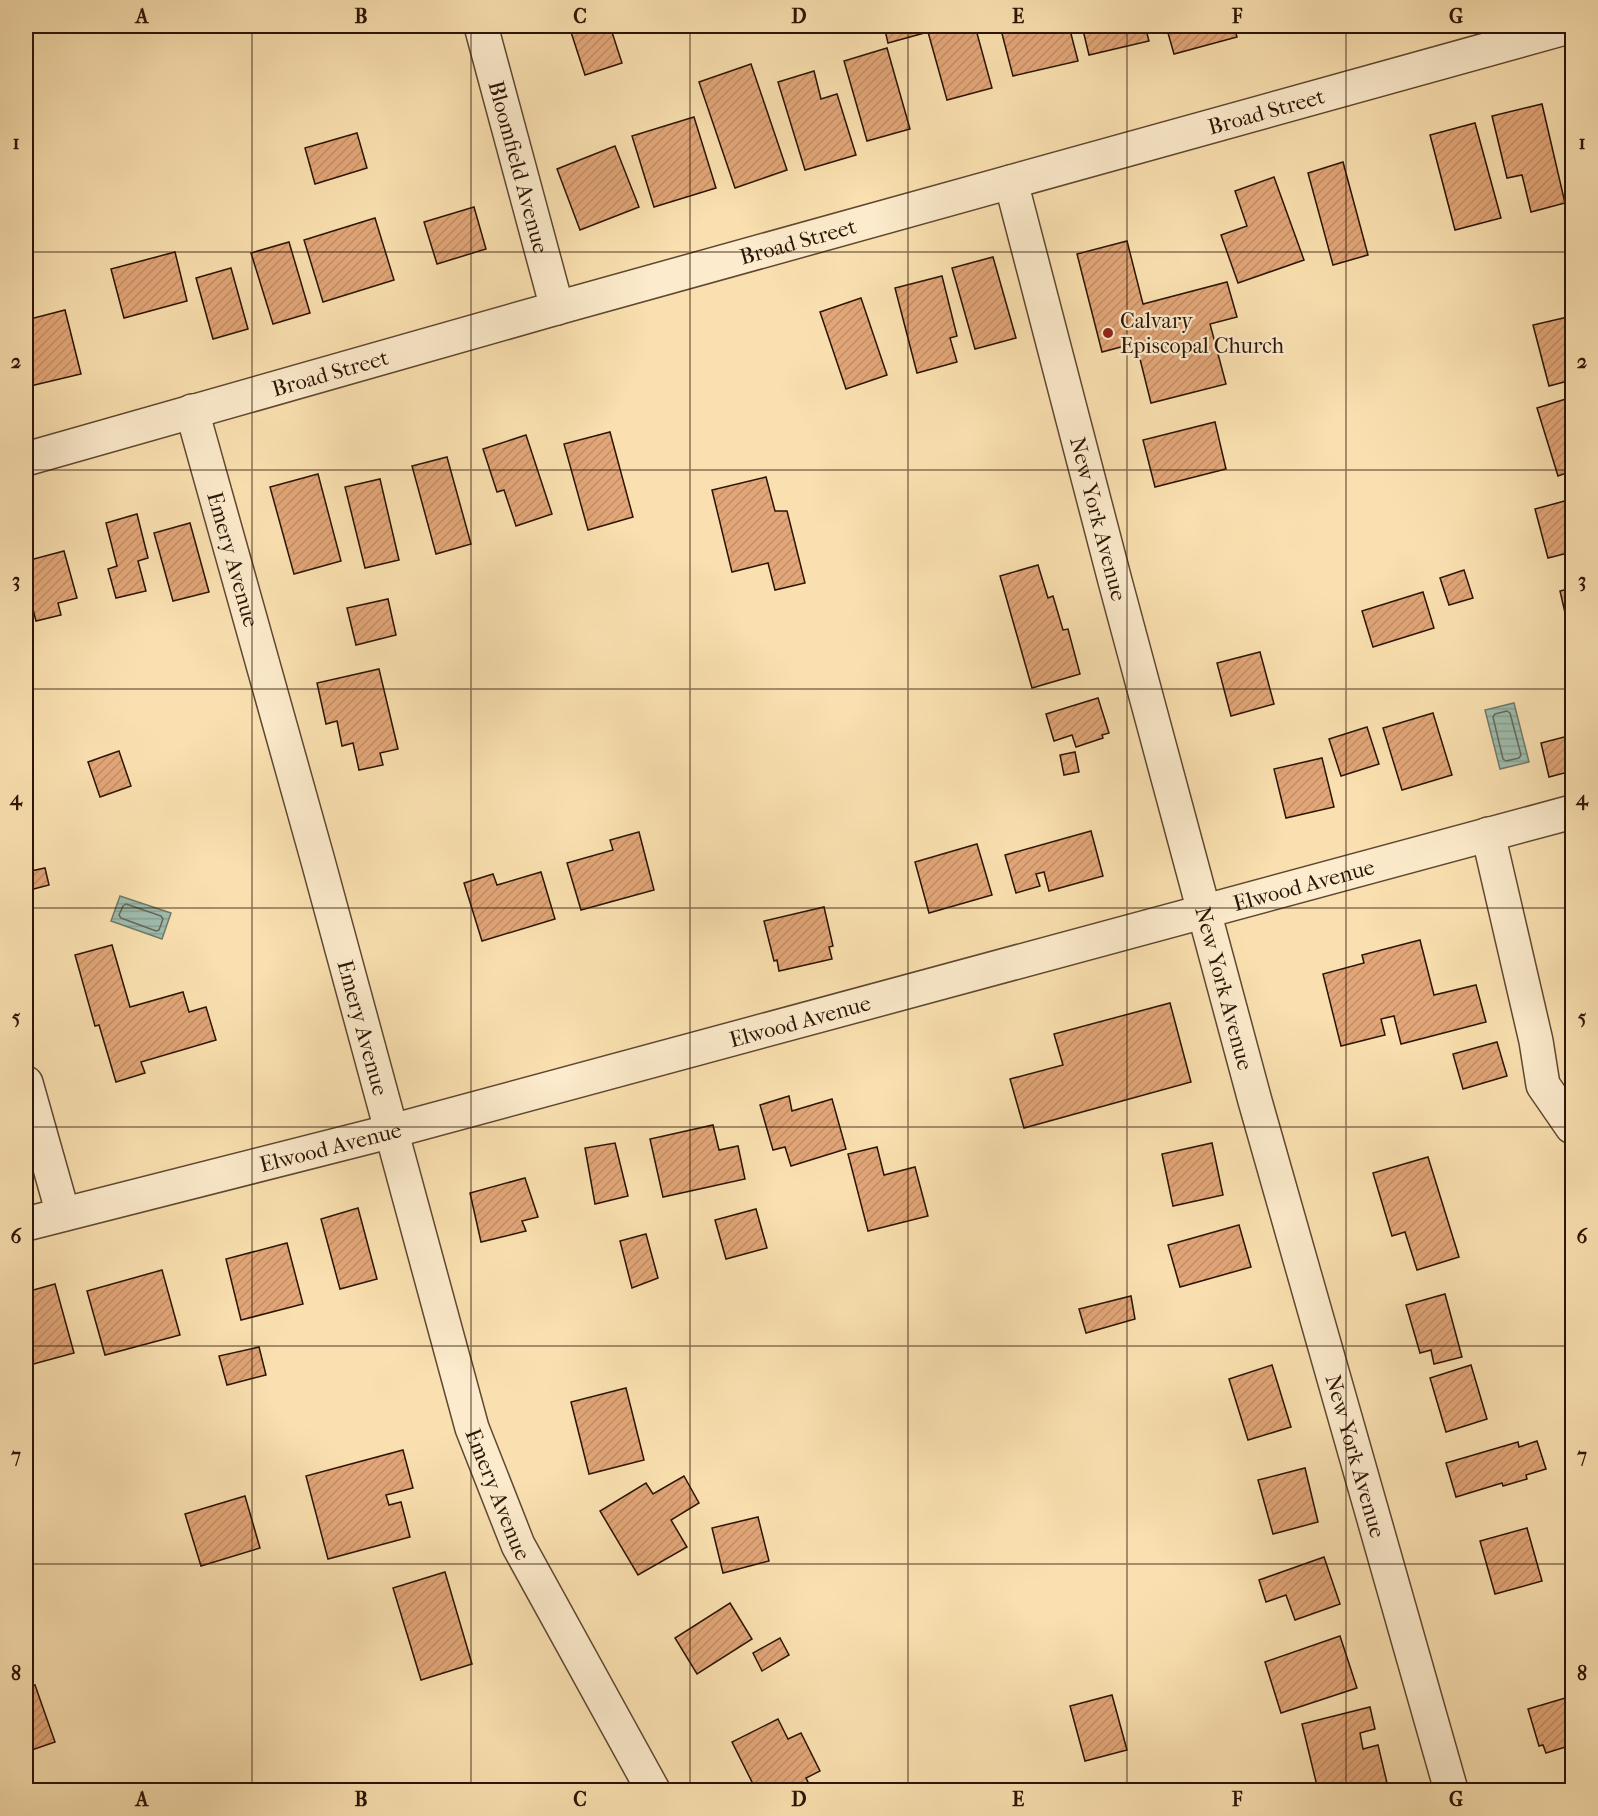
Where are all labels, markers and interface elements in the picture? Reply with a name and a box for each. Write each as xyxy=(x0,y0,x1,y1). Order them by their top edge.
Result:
text: A xyxy=(134,5,150,28)
text: B xyxy=(354,5,368,28)
text: C xyxy=(573,5,587,28)
text: D xyxy=(791,5,807,28)
text: E xyxy=(1012,5,1024,28)
text: F xyxy=(1231,5,1243,28)
text: G xyxy=(1449,5,1463,28)
street label: Bloomfield Avenue xyxy=(482,78,554,256)
street label: Broad Street xyxy=(1205,83,1328,141)
text: 1 xyxy=(12,131,20,154)
text: 1 xyxy=(1578,131,1586,154)
street label: Broad Street xyxy=(737,213,859,271)
place label: Calvary Episcopal Church xyxy=(1120,308,1285,359)
marker: Calvary Episcopal Church xyxy=(1101,326,1115,340)
street label: Broad Street xyxy=(269,345,391,402)
text: 2 xyxy=(11,350,21,373)
text: 2 xyxy=(1577,350,1587,373)
street label: New York Avenue xyxy=(1064,434,1132,604)
street label: Emery Avenue xyxy=(201,489,264,630)
text: 3 xyxy=(12,569,20,592)
text: 3 xyxy=(1578,569,1586,592)
text: 4 xyxy=(9,787,23,811)
text: 4 xyxy=(1575,787,1589,811)
street label: Elwood Avenue xyxy=(1230,854,1378,917)
street label: New York Avenue xyxy=(1189,904,1258,1073)
street label: Emery Avenue xyxy=(331,957,393,1099)
street label: Elwood Avenue xyxy=(726,990,874,1053)
text: 5 xyxy=(12,1006,21,1029)
text: 5 xyxy=(1578,1006,1587,1029)
street label: Elwood Avenue xyxy=(257,1117,404,1178)
text: 6 xyxy=(11,1225,23,1248)
text: 6 xyxy=(1577,1225,1589,1248)
street label: New York Avenue xyxy=(1320,1372,1391,1541)
street label: Emery Avenue xyxy=(460,1425,536,1565)
text: 7 xyxy=(10,1444,21,1467)
text: 7 xyxy=(1576,1444,1587,1467)
text: 8 xyxy=(11,1662,21,1685)
text: 8 xyxy=(1577,1662,1587,1685)
text: A xyxy=(134,1788,150,1811)
text: B xyxy=(354,1788,368,1811)
text: C xyxy=(573,1788,587,1811)
text: D xyxy=(791,1788,807,1811)
text: E xyxy=(1012,1788,1024,1811)
text: F xyxy=(1231,1788,1243,1811)
text: G xyxy=(1449,1788,1463,1811)

